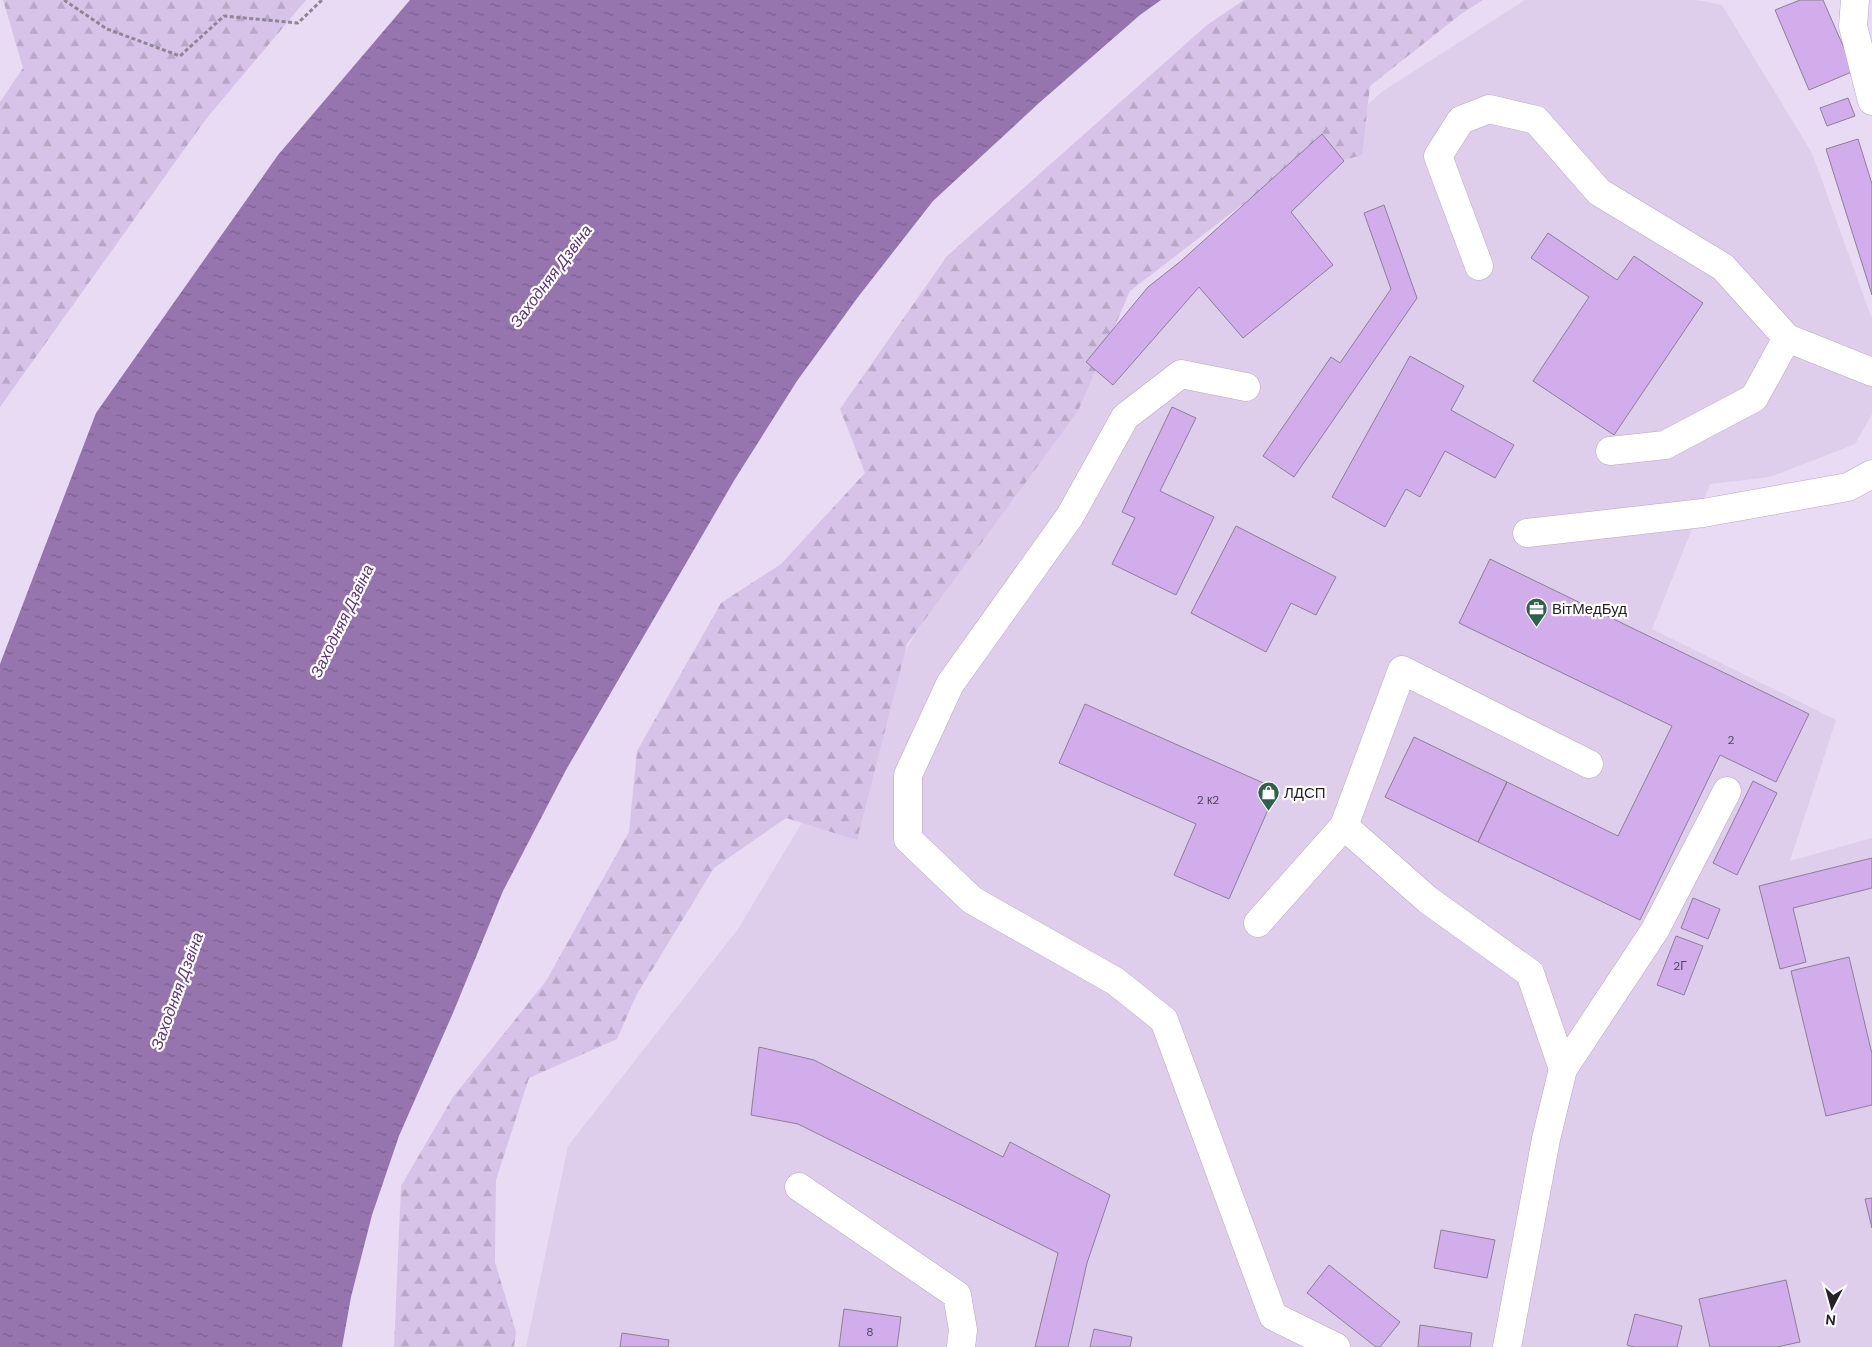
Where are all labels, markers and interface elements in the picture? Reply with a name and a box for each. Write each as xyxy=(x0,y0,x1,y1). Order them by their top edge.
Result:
water label: Заходняя Дзвіна xyxy=(505,220,597,332)
water label: Заходняя Дзвіна xyxy=(306,561,379,681)
office icon: ВітМедБуд xyxy=(1524,597,1548,628)
place label: ВітМедБуд xyxy=(1552,599,1627,619)
house number: 2 xyxy=(1728,732,1735,748)
shop icon: ЛДСП xyxy=(1256,781,1280,812)
place label: ЛДСП xyxy=(1284,783,1326,803)
house number: 2 к2 xyxy=(1197,792,1219,808)
water label: Заходняя Дзвіна xyxy=(146,929,208,1053)
house number: 2Г xyxy=(1673,958,1687,974)
north arrow xyxy=(1807,1282,1857,1332)
text: N xyxy=(1825,1310,1837,1329)
house number: 8 xyxy=(866,1324,874,1340)

